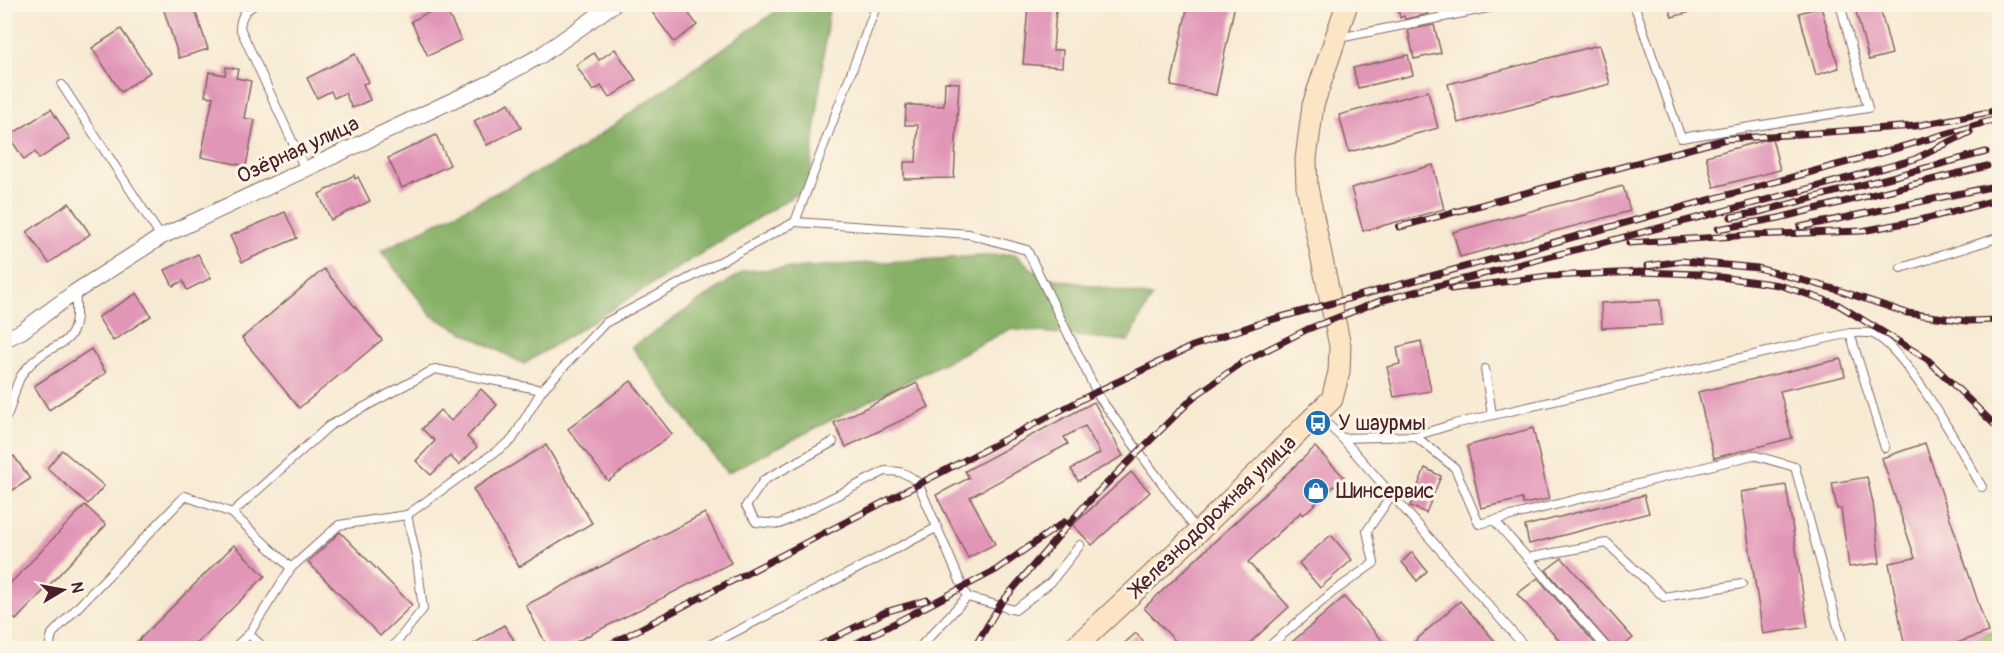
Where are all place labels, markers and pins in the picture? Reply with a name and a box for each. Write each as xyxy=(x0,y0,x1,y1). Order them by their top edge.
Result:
bus stop icon: У шаурмы xyxy=(1303,408,1333,438)
place label: У шаурмы xyxy=(1338,410,1426,437)
shop icon: Шинсервис xyxy=(1301,476,1331,506)
place label: Шинсервис xyxy=(1336,478,1434,505)

